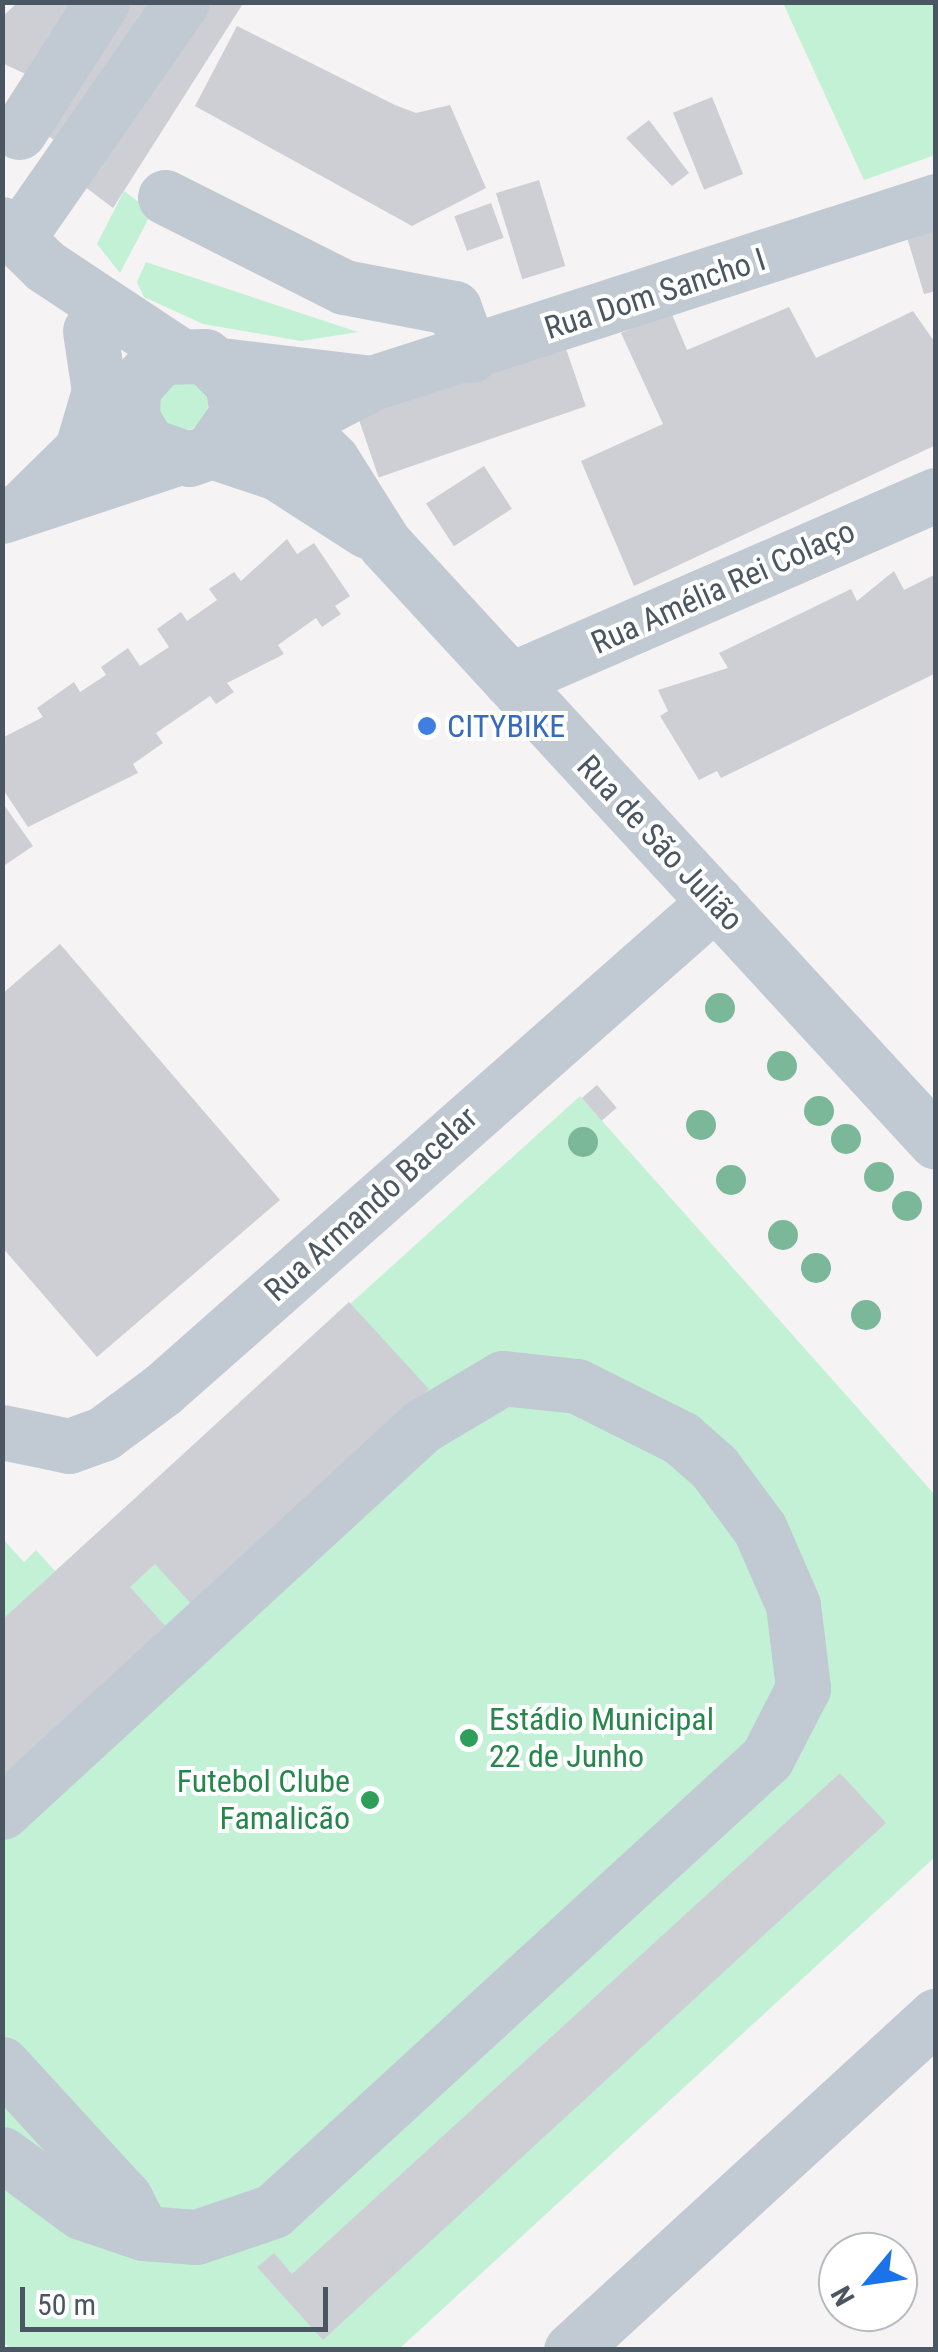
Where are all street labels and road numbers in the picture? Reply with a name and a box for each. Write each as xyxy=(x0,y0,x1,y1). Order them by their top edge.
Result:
street label: Rua Dom Sancho I xyxy=(540,240,770,348)
street label: Rua Amélia Rei Colaço xyxy=(585,512,861,662)
street label: Rua de São Julião xyxy=(569,747,751,939)
street label: Rua Armando Bacelar xyxy=(257,1099,485,1309)

